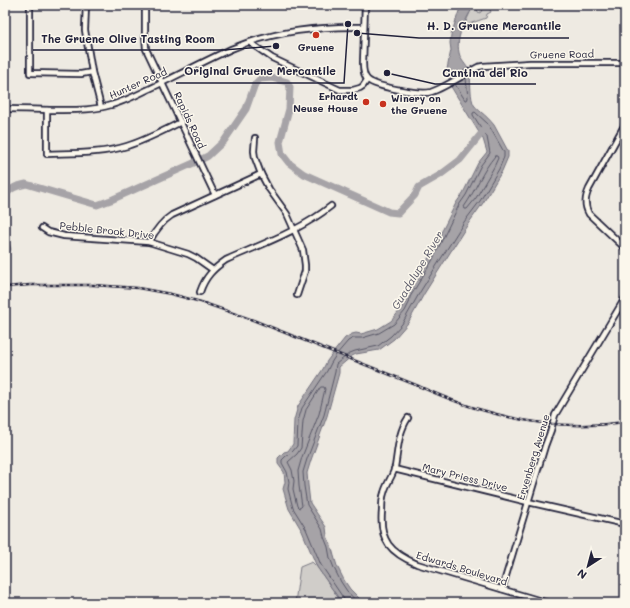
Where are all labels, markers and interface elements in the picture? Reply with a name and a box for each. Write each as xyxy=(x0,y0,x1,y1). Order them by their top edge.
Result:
callout: H. D. Gruene Mercantile xyxy=(419,15,569,38)
text: H. D. Gruene Mercantile xyxy=(427,18,562,33)
callout: The Gruene Olive Tasting Room xyxy=(33,27,223,50)
marker: Gruene xyxy=(311,30,321,40)
text: The Gruene Olive Tasting Room xyxy=(41,31,215,46)
place label: Gruene xyxy=(298,40,334,54)
street label: Gruene Road xyxy=(530,46,594,62)
callout: Original Gruene Mercantile xyxy=(176,60,344,83)
callout: Cantina del Rio xyxy=(435,61,536,84)
text: Original Gruene Mercantile xyxy=(184,63,336,78)
street label: Hunter Road xyxy=(107,64,169,102)
text: Cantina del Rio xyxy=(442,65,528,80)
street label: Rapids Road xyxy=(171,89,209,151)
place label: Erhardt Neuse House xyxy=(293,89,359,115)
place label: Winery on the Gruene xyxy=(391,91,447,117)
marker: Erhardt Neuse House xyxy=(361,97,371,107)
marker: Winery on the Gruene xyxy=(378,99,388,109)
street label: Pebble Brook Drive xyxy=(59,218,155,242)
water label: Guadalupe River xyxy=(388,227,447,312)
street label: Ervenberg Avenue xyxy=(513,412,553,502)
street label: Mary Priess Drive xyxy=(421,460,509,494)
north arrow xyxy=(568,546,608,586)
street label: Edwards Boulevard xyxy=(415,547,509,589)
text: N xyxy=(574,566,590,583)

